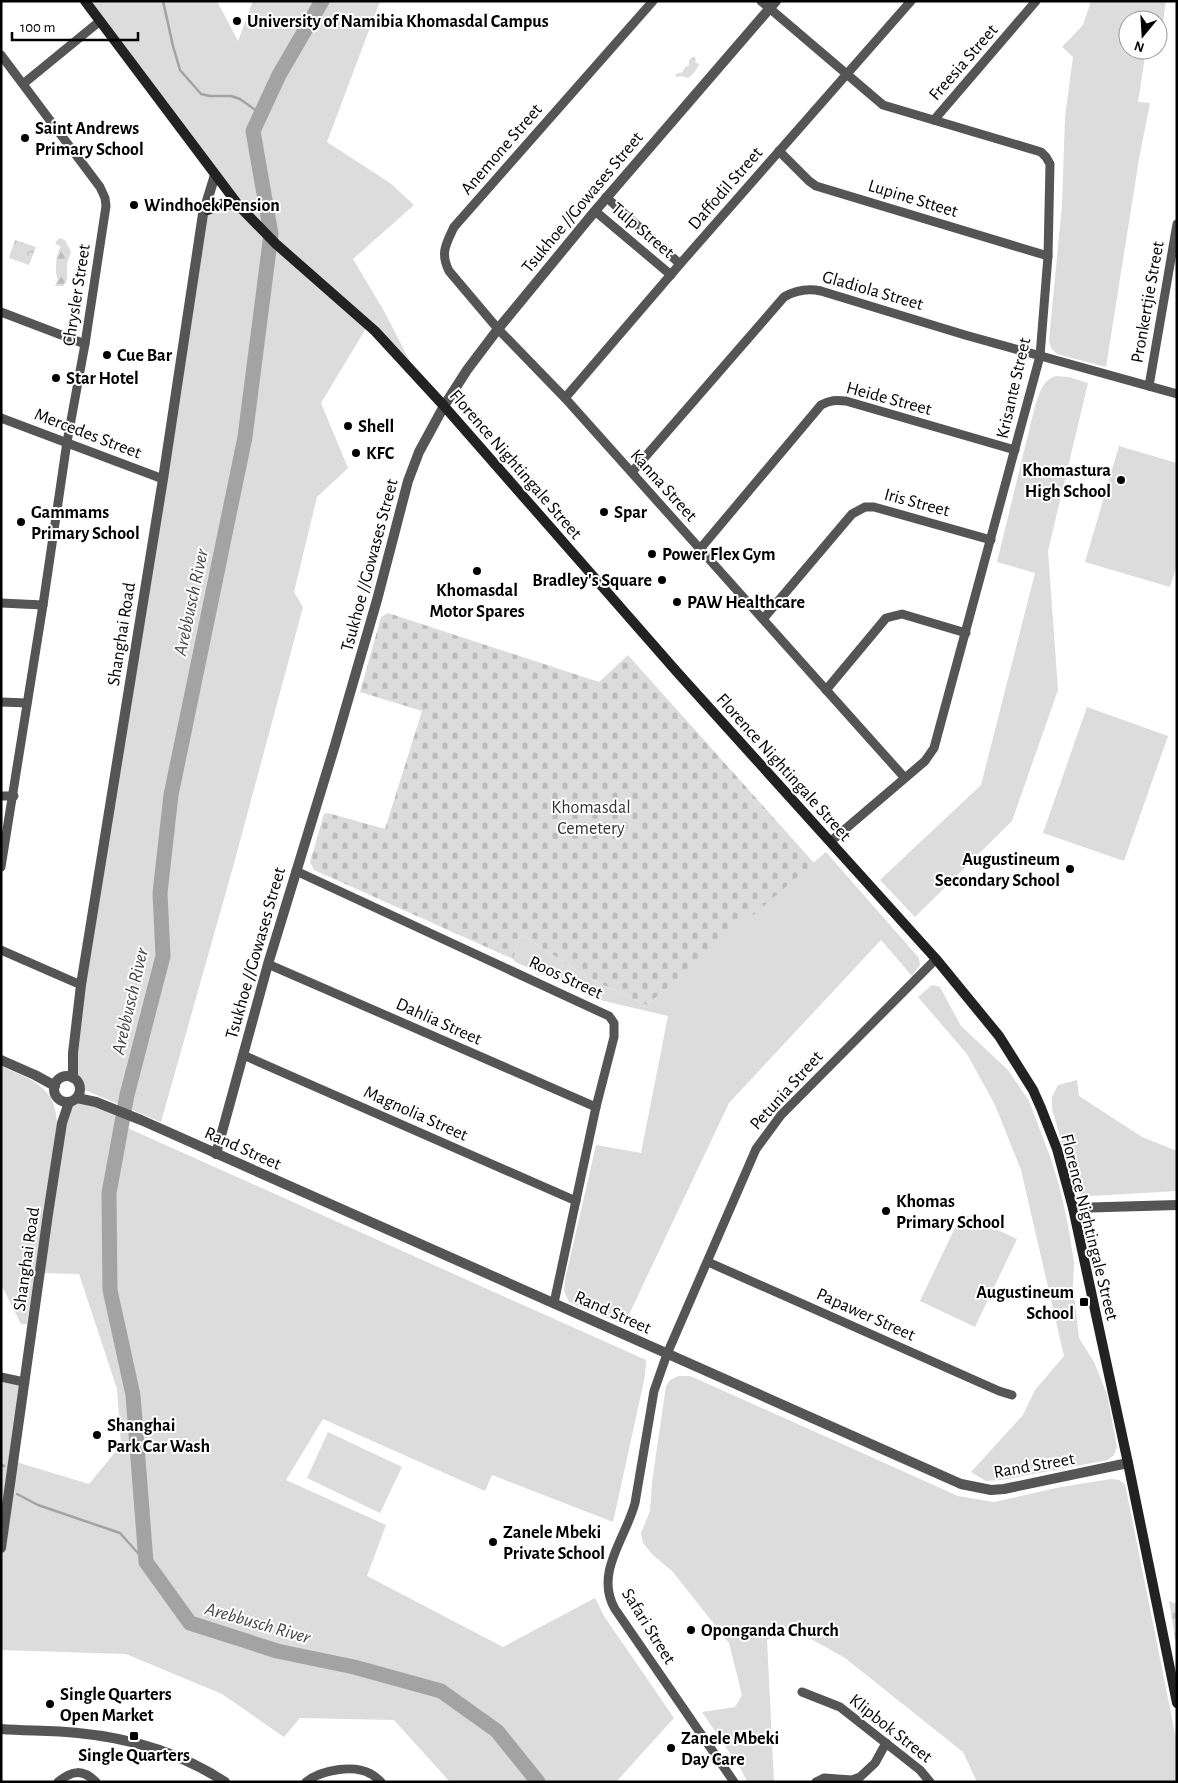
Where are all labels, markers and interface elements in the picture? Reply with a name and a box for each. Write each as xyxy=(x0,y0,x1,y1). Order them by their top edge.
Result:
scale bar xyxy=(12,10,139,42)
north arrow xyxy=(1118,10,1168,60)
place label: University of Namibia Khomasdal Campus xyxy=(247,13,549,31)
marker: University of Namibia Khomasdal Campus xyxy=(231,15,243,27)
text: 100 m xyxy=(20,20,55,35)
street label: Freesia Street xyxy=(926,21,1002,104)
text: N xyxy=(1132,38,1146,55)
street label: Anemone Street xyxy=(458,101,546,199)
place label: Saint Andrews Primary School xyxy=(35,120,144,159)
street label: Tsukhoe //Gowases Street xyxy=(519,129,647,276)
marker: Saint Andrews Primary School xyxy=(19,132,31,144)
street label: Daffodil Street xyxy=(685,144,766,233)
street label: Lupine Stteet xyxy=(866,177,960,221)
place label: Windhoek Pension xyxy=(144,197,280,215)
marker: Windhoek Pension xyxy=(128,199,140,211)
street label: Tulp Street xyxy=(608,200,677,262)
street label: Pronkertjie Street xyxy=(1128,240,1168,364)
street label: Chrysler Street xyxy=(60,243,94,347)
street label: Gladiola Street xyxy=(820,268,925,314)
street label: Krisante Street xyxy=(994,336,1034,440)
place label: Cue Bar xyxy=(117,347,173,365)
marker: Cue Bar xyxy=(101,349,113,361)
place label: Star Hotel xyxy=(66,370,139,388)
marker: Star Hotel xyxy=(50,372,62,384)
street label: Heide Street xyxy=(844,379,934,419)
street label: Florence Nightingale Street xyxy=(446,386,585,543)
street label: Mercedes Street xyxy=(32,405,144,463)
place label: Shell xyxy=(358,418,394,436)
marker: Shell xyxy=(342,420,354,432)
place label: KFC xyxy=(366,445,395,463)
street label: Kanna Street xyxy=(627,446,700,525)
marker: KFC xyxy=(350,447,362,459)
place label: Khomastura High School xyxy=(1022,462,1111,501)
marker: Khomastura High School xyxy=(1115,474,1127,486)
street label: Tsukhoe //Gowases Street xyxy=(338,477,402,653)
street label: Iris Street xyxy=(882,486,952,520)
place label: Gammams Primary School xyxy=(31,504,140,543)
place label: Spar xyxy=(614,504,648,522)
marker: Spar xyxy=(598,506,610,518)
marker: Gammams Primary School xyxy=(15,516,27,528)
water label: Arebbusch River xyxy=(171,546,212,658)
place label: Power Flex Gym xyxy=(662,546,776,564)
marker: Power Flex Gym xyxy=(646,548,658,560)
marker: Khomasdal Motor Spares xyxy=(471,565,483,577)
place label: Bradley's Square xyxy=(532,572,652,590)
marker: Bradley's Square xyxy=(656,574,668,586)
street label: Shanghai Road xyxy=(105,581,139,687)
place label: Khomasdal Motor Spares xyxy=(429,582,525,621)
place label: PAW Healthcare xyxy=(687,594,805,612)
marker: PAW Healthcare xyxy=(671,596,683,608)
street label: Florence Nightingale Street xyxy=(712,690,854,845)
park label: Khomasdal Cemetery xyxy=(551,799,631,838)
place label: Augustineum Secondary School xyxy=(935,851,1060,890)
marker: Augustineum Secondary School xyxy=(1064,863,1076,875)
street label: Tsukhoe //Gowases Street xyxy=(223,865,289,1041)
water label: Arebbusch River xyxy=(109,946,152,1057)
street label: Roos Street xyxy=(526,953,605,1003)
street label: Dahlia Street xyxy=(393,995,484,1049)
street label: Petunia Street xyxy=(747,1048,827,1133)
street label: Magnolia Street xyxy=(361,1083,470,1145)
street label: Rand Street xyxy=(202,1124,284,1174)
street label: Florence Nightingale Street xyxy=(1057,1132,1121,1323)
place label: Khomas Primary School xyxy=(896,1193,1005,1232)
marker: Khomas Primary School xyxy=(880,1205,892,1217)
street label: Shanghai Road xyxy=(11,1206,43,1312)
place label: Augustineum School xyxy=(976,1284,1074,1323)
street label: Papawer Street xyxy=(814,1285,918,1345)
street label: Rand Street xyxy=(572,1288,654,1338)
marker: Augustineum School xyxy=(1078,1296,1090,1308)
place label: Shanghai Park Car Wash xyxy=(107,1417,210,1456)
marker: Shanghai Park Car Wash xyxy=(91,1429,103,1441)
street label: Rand Street xyxy=(992,1450,1076,1482)
place label: Zanele Mbeki Private School xyxy=(503,1524,605,1563)
marker: Zanele Mbeki Private School xyxy=(487,1536,499,1548)
street label: Safari Street xyxy=(618,1586,678,1668)
water label: Arebbusch River xyxy=(202,1599,313,1648)
place label: Oponganda Church xyxy=(701,1622,839,1640)
marker: Oponganda Church xyxy=(685,1624,697,1636)
place label: Single Quarters Open Market xyxy=(60,1686,172,1725)
street label: Klipbok Street xyxy=(846,1691,935,1767)
marker: Single Quarters Open Market xyxy=(44,1698,56,1710)
marker: Single Quarters xyxy=(128,1730,140,1742)
place label: Zanele Mbeki Day Care xyxy=(681,1730,779,1769)
marker: Zanele Mbeki Day Care xyxy=(665,1742,677,1754)
place label: Single Quarters xyxy=(78,1747,190,1765)

